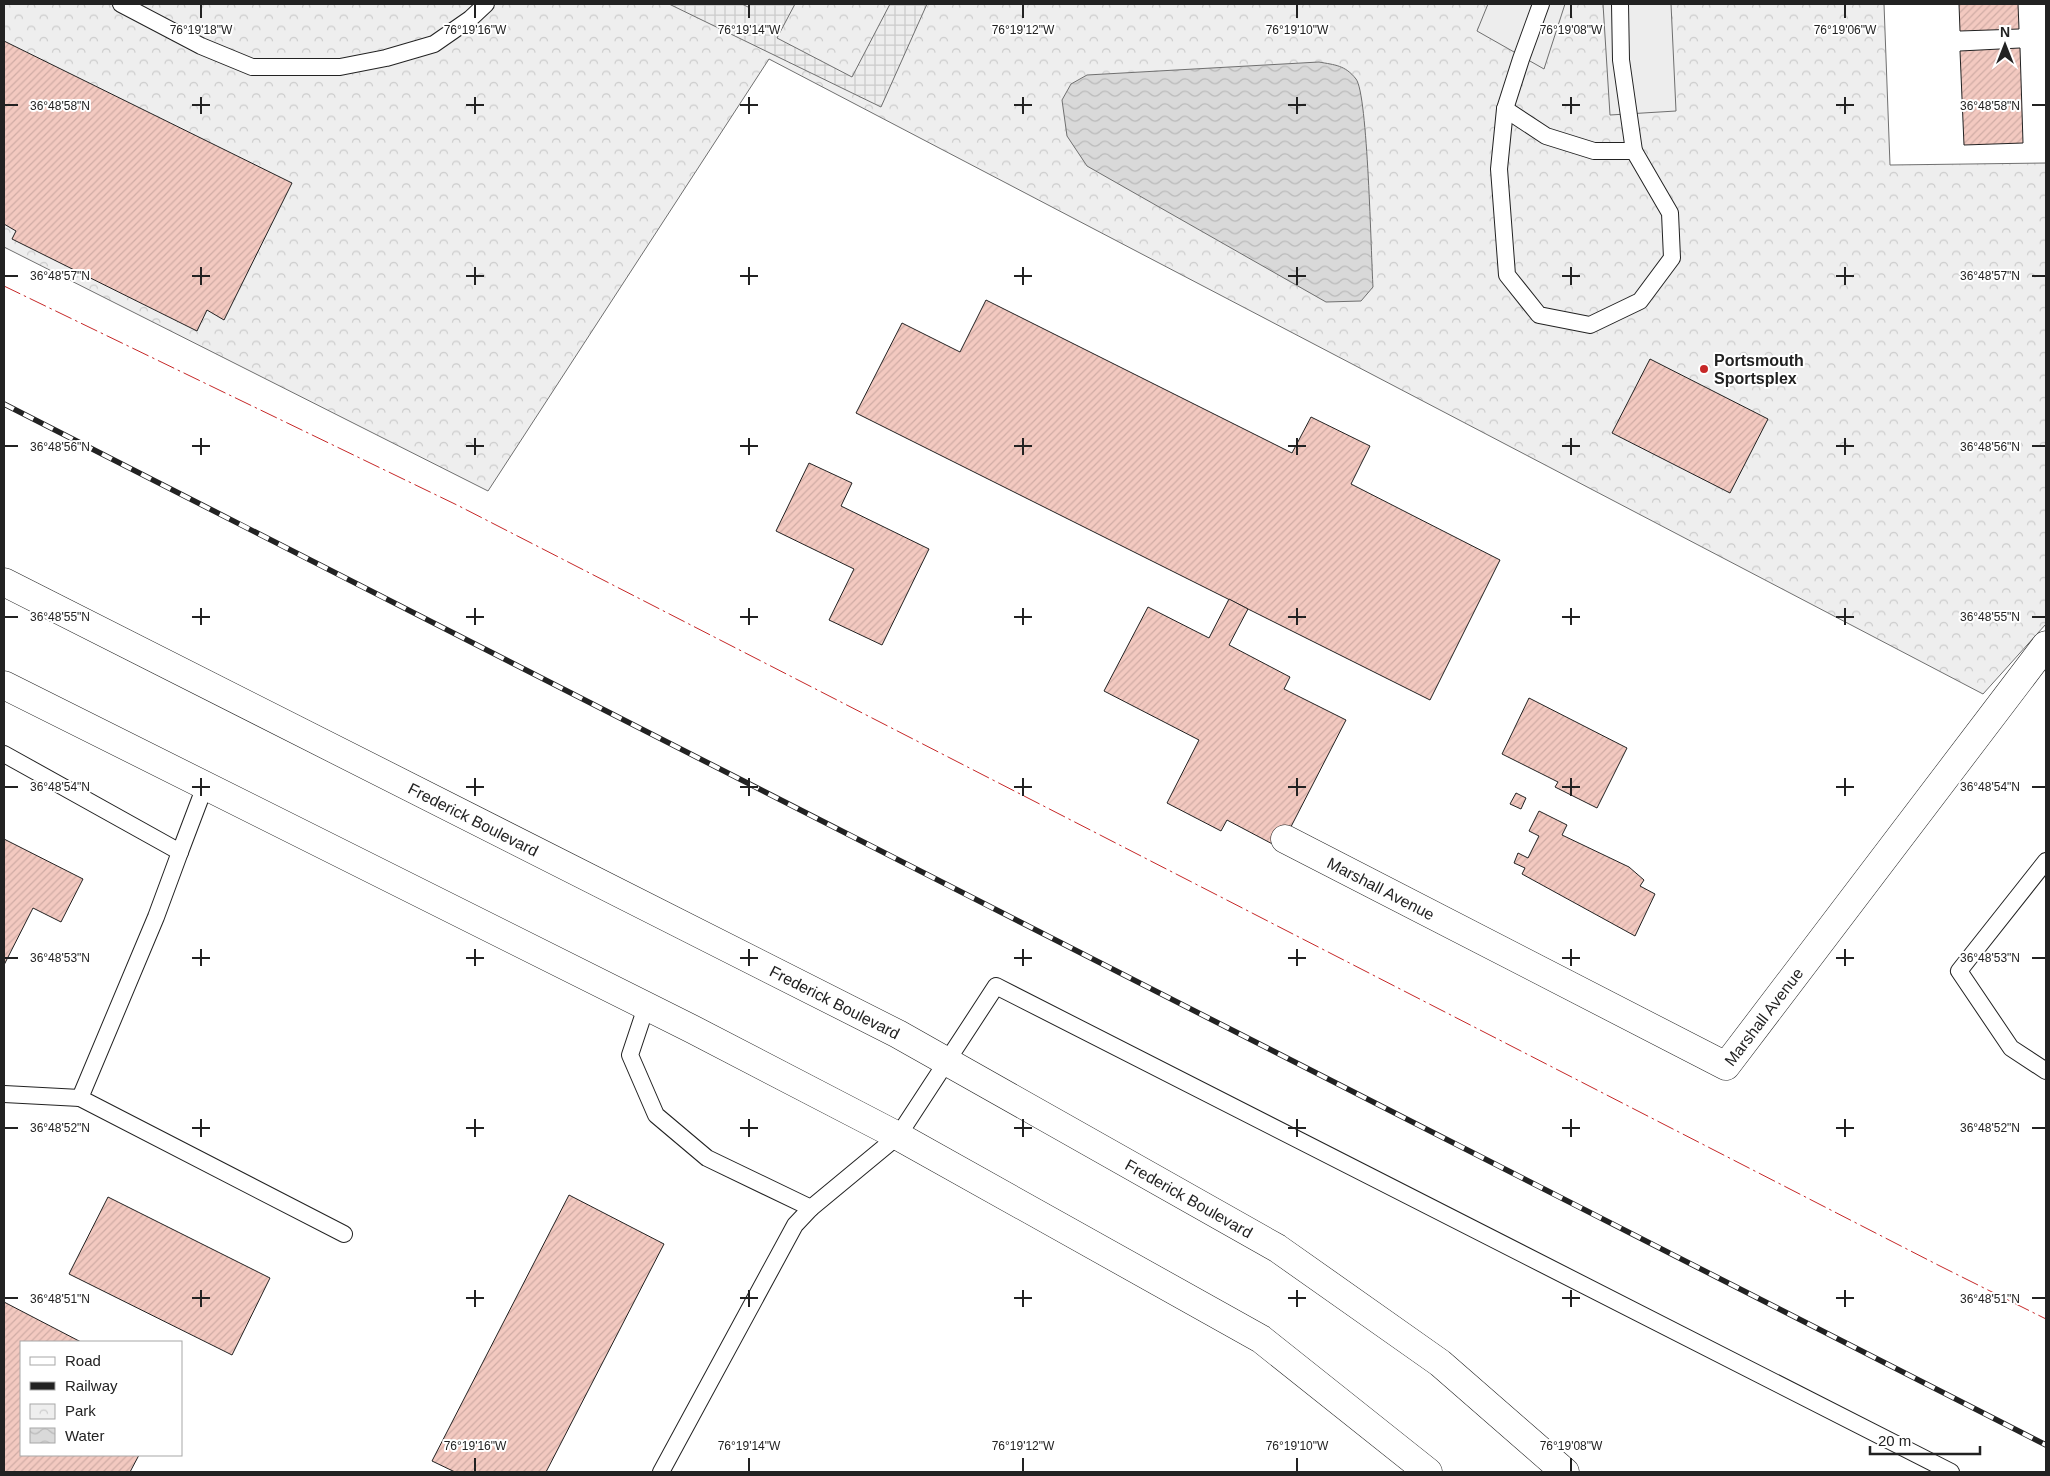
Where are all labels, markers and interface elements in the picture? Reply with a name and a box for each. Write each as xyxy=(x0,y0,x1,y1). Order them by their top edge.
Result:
north arrow xyxy=(1980,20,2030,70)
text: 76°19'18"W xyxy=(170,23,233,37)
text: 76°19'16"W xyxy=(444,23,507,37)
text: 76°19'14"W xyxy=(718,23,781,37)
text: 76°19'12"W xyxy=(992,23,1055,37)
text: 76°19'10"W xyxy=(1266,23,1329,37)
text: 76°19'08"W xyxy=(1540,23,1603,37)
text: 76°19'06"W xyxy=(1814,23,1877,37)
text: N xyxy=(2000,24,2010,40)
text: 36°48'58"N xyxy=(30,99,90,113)
text: 36°48'58"N xyxy=(1960,99,2020,113)
text: 36°48'57"N xyxy=(30,269,90,283)
text: 36°48'57"N xyxy=(1960,269,2020,283)
place label: Portsmouth Sportsplex xyxy=(1714,352,1804,387)
marker: Portsmouth Sportsplex xyxy=(1698,363,1710,375)
text: 36°48'56"N xyxy=(30,440,90,454)
text: 36°48'56"N xyxy=(1960,440,2020,454)
text: 36°48'55"N xyxy=(30,610,90,624)
text: 36°48'55"N xyxy=(1960,610,2020,624)
text: 36°48'54"N xyxy=(30,780,90,794)
street label: Frederick Boulevard xyxy=(405,780,541,860)
text: 36°48'54"N xyxy=(1960,780,2020,794)
street label: Marshall Avenue xyxy=(1324,854,1437,923)
text: 36°48'53"N xyxy=(30,951,90,965)
text: 36°48'53"N xyxy=(1960,951,2020,965)
street label: Frederick Boulevard xyxy=(767,963,902,1042)
street label: Marshall Avenue xyxy=(1721,965,1806,1069)
text: 36°48'52"N xyxy=(30,1121,90,1135)
text: 36°48'52"N xyxy=(1960,1121,2020,1135)
street label: Frederick Boulevard xyxy=(1122,1156,1255,1241)
text: 36°48'51"N xyxy=(30,1292,90,1306)
text: 36°48'51"N xyxy=(1960,1292,2020,1306)
legend xyxy=(20,1341,182,1456)
text: Road xyxy=(65,1352,101,1369)
text: Railway xyxy=(65,1377,118,1394)
text: Park xyxy=(65,1402,96,1419)
scale bar xyxy=(1870,1424,1980,1456)
text: Water xyxy=(65,1427,104,1444)
text: 20 m xyxy=(1878,1432,1911,1449)
text: 76°19'16"W xyxy=(444,1439,507,1453)
text: 76°19'14"W xyxy=(718,1439,781,1453)
text: 76°19'12"W xyxy=(992,1439,1055,1453)
text: 76°19'10"W xyxy=(1266,1439,1329,1453)
text: 76°19'08"W xyxy=(1540,1439,1603,1453)

